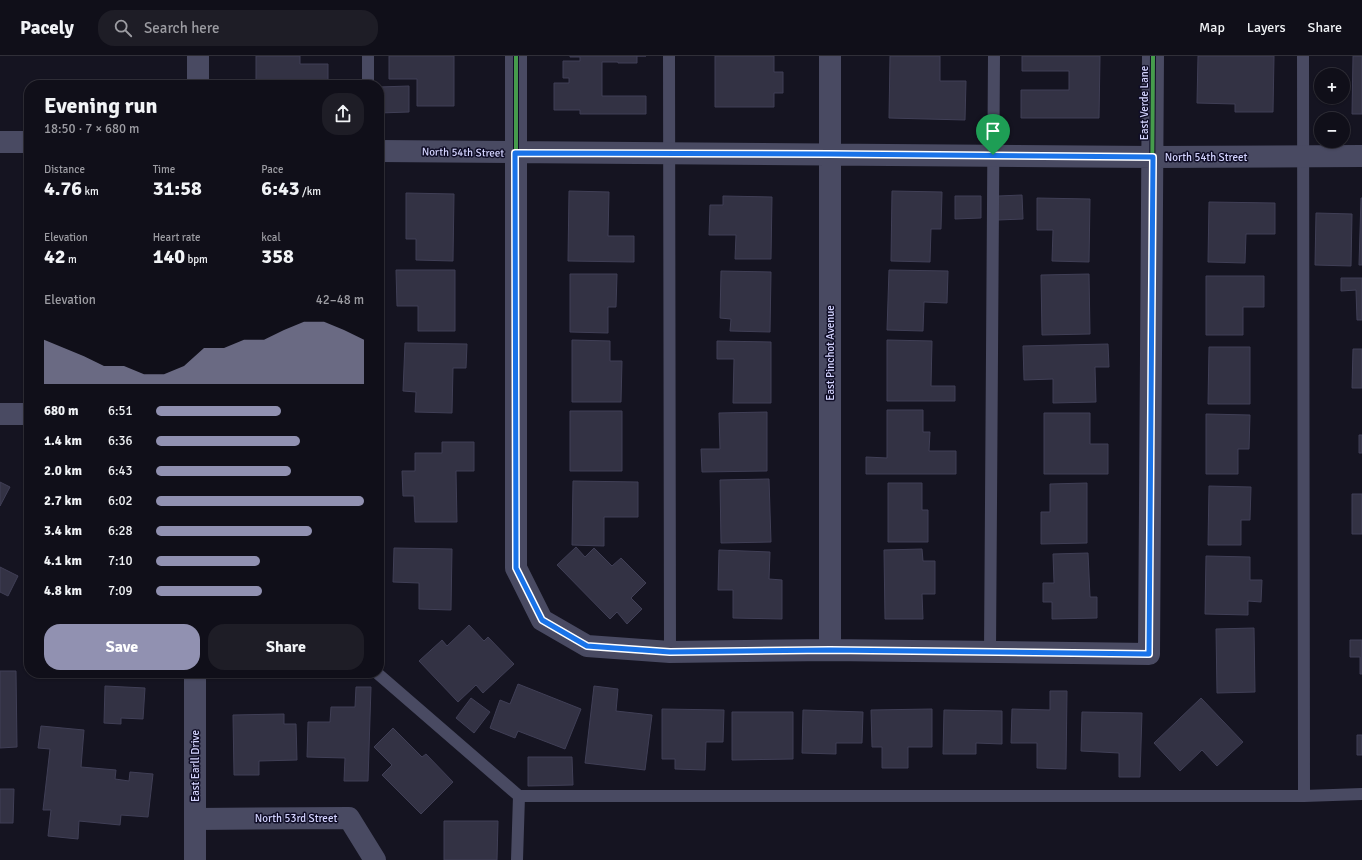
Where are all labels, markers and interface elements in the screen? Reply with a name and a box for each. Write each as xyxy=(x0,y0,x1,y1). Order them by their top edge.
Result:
search box xyxy=(98,10,378,46)
text: Pacely xyxy=(20,16,74,40)
icon: search xyxy=(112,17,134,39)
text: Search here xyxy=(144,19,220,37)
text: Map xyxy=(1199,19,1225,36)
text: Layers xyxy=(1247,19,1286,36)
text: Share xyxy=(1308,19,1342,36)
street label: East Verde Lane xyxy=(1138,66,1151,140)
map controls xyxy=(1314,68,1350,148)
button: + xyxy=(1314,68,1350,104)
text: Evening run xyxy=(44,92,158,119)
button: share xyxy=(322,93,364,135)
button: − xyxy=(1314,112,1350,148)
pin xyxy=(976,114,1010,155)
icon: arrive xyxy=(982,120,1004,142)
text: 18:50 · 7 × 680 m xyxy=(44,121,139,137)
street label: North 54th Street xyxy=(422,145,505,160)
street label: North 54th Street xyxy=(1165,151,1247,164)
text: Distance xyxy=(44,163,85,176)
text: Time xyxy=(153,163,175,176)
text: Pace xyxy=(261,163,284,176)
text: 4.76 xyxy=(44,176,82,201)
text: 31:58 xyxy=(153,176,202,201)
text: 6:43 xyxy=(261,176,300,201)
text: km xyxy=(82,185,99,198)
text: /km xyxy=(300,185,321,198)
text: Elevation xyxy=(44,231,88,244)
text: Heart rate xyxy=(153,231,200,244)
text: kcal xyxy=(261,231,281,244)
text: 42 xyxy=(44,244,66,269)
text: 140 xyxy=(153,244,185,269)
text: 358 xyxy=(261,244,294,269)
text: m xyxy=(66,253,77,266)
text: bpm xyxy=(185,253,208,266)
text: Elevation xyxy=(44,292,96,308)
text: 42–48 m xyxy=(316,292,364,308)
street label: East Pinchot Avenue xyxy=(824,305,837,401)
text: 680 m xyxy=(44,403,78,419)
text: 6:51 xyxy=(108,403,133,419)
text: 1.4 km xyxy=(44,433,82,449)
text: 6:36 xyxy=(108,433,133,449)
text: 2.0 km xyxy=(44,463,82,479)
text: 6:43 xyxy=(108,463,133,479)
text: 2.7 km xyxy=(44,493,82,509)
text: 6:02 xyxy=(108,493,133,509)
text: 3.4 km xyxy=(44,523,82,539)
text: 6:28 xyxy=(108,523,133,539)
text: 4.1 km xyxy=(44,553,82,569)
text: 7:10 xyxy=(108,553,133,569)
text: 4.8 km xyxy=(44,583,82,599)
text: 7:09 xyxy=(108,583,133,599)
button: Save xyxy=(44,624,200,670)
button: Share xyxy=(208,624,364,670)
street label: East Earll Drive xyxy=(189,730,202,802)
street label: North 53rd Street xyxy=(255,812,337,825)

